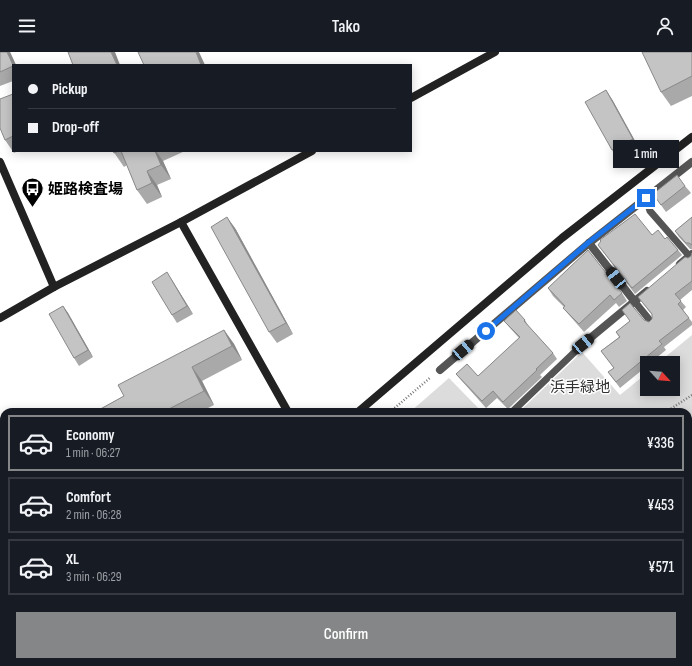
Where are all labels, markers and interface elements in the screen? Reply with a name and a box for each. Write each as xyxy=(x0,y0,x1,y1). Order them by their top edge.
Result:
icon: menu xyxy=(16,15,38,37)
icon: person xyxy=(654,15,676,37)
text: Tako xyxy=(332,16,360,37)
text: Pickup xyxy=(52,80,88,99)
text: Drop-off xyxy=(52,118,99,137)
callout: 1 min xyxy=(613,140,679,168)
text: 1 min xyxy=(634,146,658,162)
bus stop icon: 姫路検査場 xyxy=(20,176,46,209)
place label: 姫路検査場 xyxy=(48,180,123,199)
route end xyxy=(637,189,655,207)
car xyxy=(604,265,628,291)
route start xyxy=(477,322,495,340)
car xyxy=(570,332,596,356)
car xyxy=(450,338,476,362)
north arrow xyxy=(640,356,680,396)
map controls xyxy=(640,356,680,396)
park label: 浜手緑地 xyxy=(550,378,610,397)
icon: car xyxy=(18,425,54,461)
text: Economy xyxy=(66,426,115,445)
text: ¥336 xyxy=(646,434,674,453)
text: 1 min · 06:27 xyxy=(66,445,120,461)
icon: car xyxy=(18,487,54,523)
text: Comfort xyxy=(66,488,111,507)
text: ¥453 xyxy=(647,496,674,515)
text: 2 min · 06:28 xyxy=(66,507,121,523)
icon: car xyxy=(18,549,54,585)
text: XL xyxy=(66,550,79,569)
text: ¥571 xyxy=(648,558,674,577)
text: 3 min · 06:29 xyxy=(66,569,122,585)
button: Confirm xyxy=(16,612,676,658)

